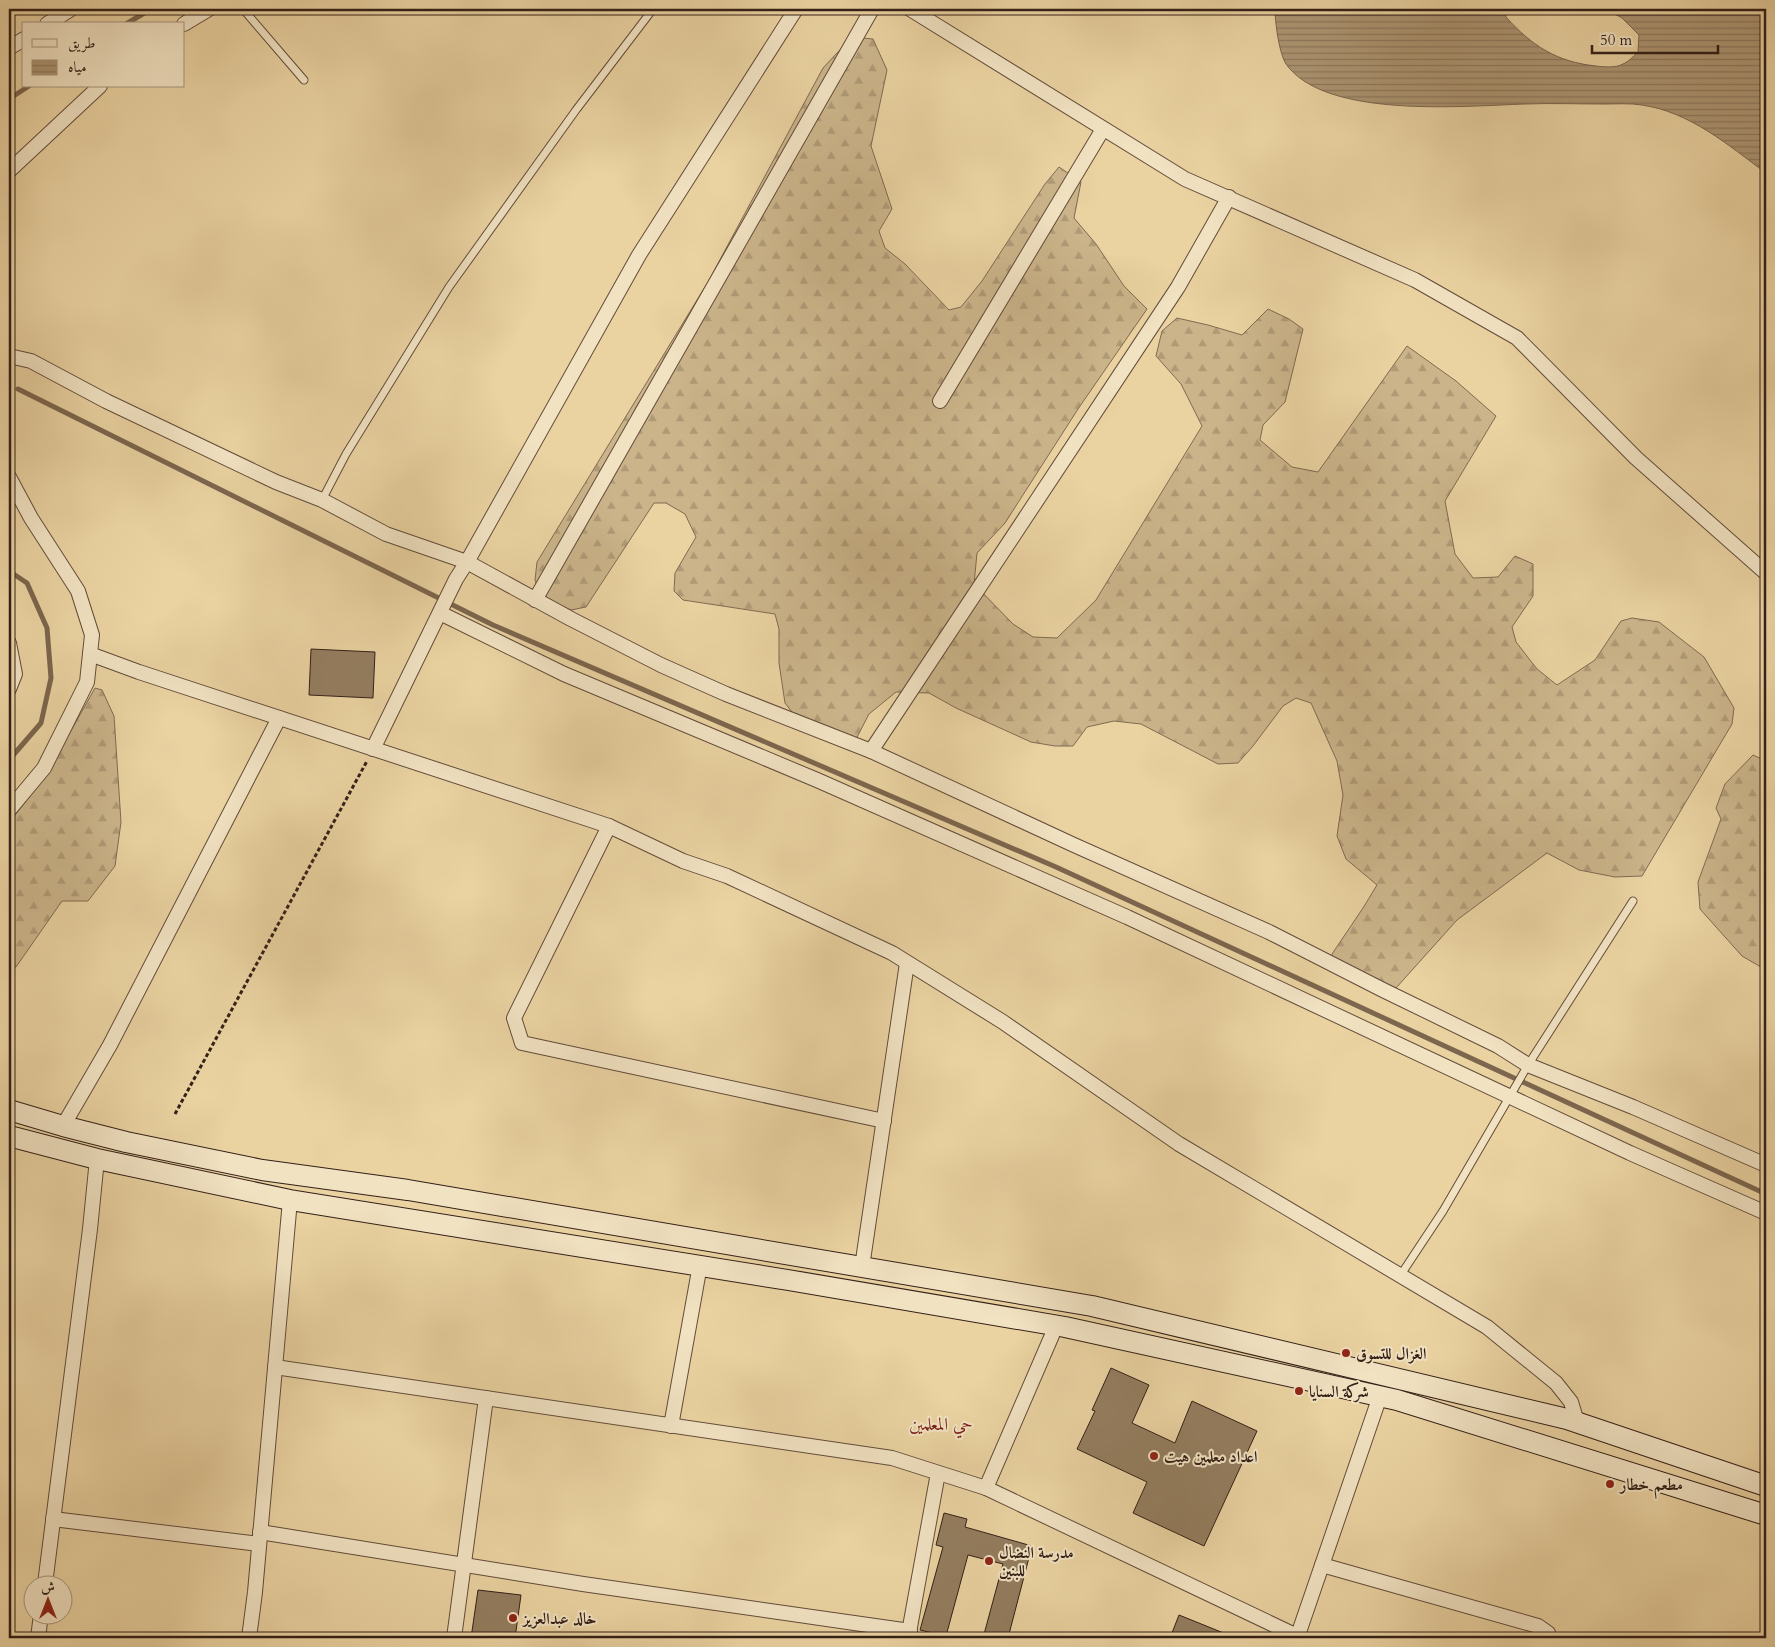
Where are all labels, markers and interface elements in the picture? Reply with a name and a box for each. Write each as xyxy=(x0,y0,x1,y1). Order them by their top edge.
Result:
legend xyxy=(22,22,185,88)
scale bar xyxy=(1592,22,1719,54)
text: 50 m xyxy=(1600,30,1632,50)
text: طريق xyxy=(68,33,95,53)
text: مياه xyxy=(68,57,86,77)
place label: الغزال للتسوق xyxy=(1356,1343,1427,1365)
marker: الغزال للتسوق xyxy=(1340,1347,1352,1359)
place label: شركة السنايا xyxy=(1309,1381,1369,1403)
marker: شركة السنايا xyxy=(1293,1385,1305,1397)
district label: حي المعلمين xyxy=(909,1412,973,1439)
place label: اعداد معلمين هيت xyxy=(1164,1446,1258,1468)
marker: اعداد معلمين هيت xyxy=(1148,1450,1160,1462)
place label: مطعم خطار xyxy=(1618,1474,1683,1499)
marker: مطعم خطار xyxy=(1604,1478,1616,1490)
place label: مدرسة النضال للبنين xyxy=(999,1542,1074,1582)
marker: مدرسة النضال للبنين xyxy=(983,1555,995,1567)
north arrow xyxy=(22,1574,72,1624)
text: ش xyxy=(41,1578,55,1597)
place label: خالد عبدالعزيز xyxy=(521,1608,597,1630)
marker: خالد عبدالعزيز xyxy=(507,1612,519,1624)

